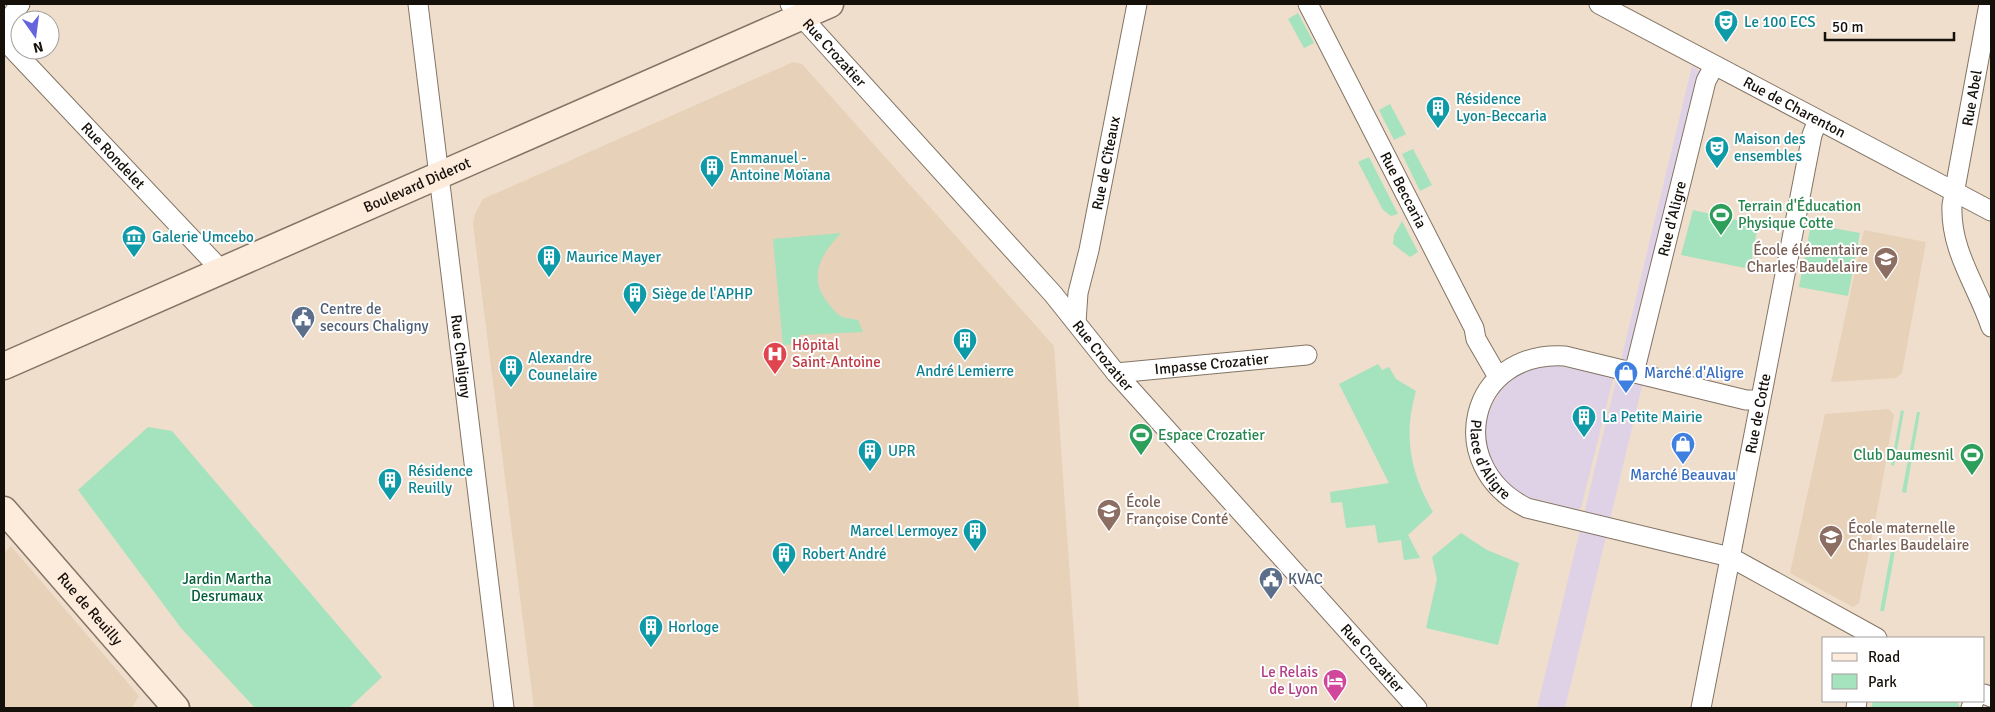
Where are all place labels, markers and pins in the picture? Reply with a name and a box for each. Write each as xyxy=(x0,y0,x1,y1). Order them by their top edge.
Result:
theatre icon: Le 100 ECS xyxy=(1713,9,1739,43)
place label: Le 100 ECS xyxy=(1744,13,1816,31)
place label: Résidence Lyon-Beccaria xyxy=(1456,90,1547,125)
building icon: Résidence Lyon-Beccaria xyxy=(1425,95,1451,129)
place label: Maison des ensembles xyxy=(1734,130,1806,165)
theatre icon: Maison des ensembles xyxy=(1704,135,1730,169)
place label: Emmanuel - Antoine Moïana xyxy=(730,149,831,184)
building icon: Emmanuel - Antoine Moïana xyxy=(699,154,725,188)
place label: Terrain d'Éducation Physique Cotte xyxy=(1738,196,1861,232)
sports icon: Terrain d'Éducation Physique Cotte xyxy=(1708,202,1734,236)
museum icon: Galerie Umcebo xyxy=(121,224,147,258)
place label: Galerie Umcebo xyxy=(152,228,254,246)
place label: École élémentaire Charles Baudelaire xyxy=(1747,240,1868,276)
building icon: Maurice Mayer xyxy=(536,244,562,278)
school or university icon: École élémentaire Charles Baudelaire xyxy=(1873,246,1899,280)
place label: Maurice Mayer xyxy=(566,248,661,266)
building icon: Siège de l'APHP xyxy=(622,281,648,315)
place label: Siège de l'APHP xyxy=(652,285,753,303)
place label: Centre de secours Chaligny xyxy=(320,300,429,335)
public building icon: Centre de secours Chaligny xyxy=(290,305,316,339)
building icon: André Lemierre xyxy=(952,327,978,361)
place label: Hôpital Saint-Antoine xyxy=(792,336,881,371)
hospital icon: Hôpital Saint-Antoine xyxy=(762,341,788,375)
place label: Alexandre Counelaire xyxy=(528,349,598,384)
building icon: Alexandre Counelaire xyxy=(498,354,524,388)
shop icon: Marché d'Aligre xyxy=(1613,360,1639,394)
place label: André Lemierre xyxy=(916,362,1014,380)
place label: Marché d'Aligre xyxy=(1644,364,1744,382)
building icon: La Petite Mairie xyxy=(1571,404,1597,438)
place label: La Petite Mairie xyxy=(1602,408,1703,426)
sports icon: Espace Crozatier xyxy=(1128,422,1154,456)
place label: Espace Crozatier xyxy=(1158,426,1265,444)
shop icon: Marché Beauvau xyxy=(1670,431,1696,465)
building icon: UPR xyxy=(857,438,883,472)
place label: UPR xyxy=(888,442,916,460)
sports icon: Club Daumesnil xyxy=(1959,442,1985,476)
place label: Club Daumesnil xyxy=(1853,446,1954,464)
place label: Résidence Reuilly xyxy=(408,462,473,497)
place label: Marché Beauvau xyxy=(1630,466,1736,484)
building icon: Résidence Reuilly xyxy=(377,467,403,501)
place label: École Françoise Conté xyxy=(1126,492,1228,528)
school or university icon: École Françoise Conté xyxy=(1096,498,1122,532)
building icon: Marcel Lermoyez xyxy=(962,518,988,552)
place label: École maternelle Charles Baudelaire xyxy=(1848,518,1969,554)
place label: Marcel Lermoyez xyxy=(850,522,958,540)
school or university icon: École maternelle Charles Baudelaire xyxy=(1818,524,1844,558)
building icon: Robert André xyxy=(771,541,797,575)
place label: Robert André xyxy=(802,545,886,563)
public building icon: KVAC xyxy=(1258,566,1284,600)
place label: KVAC xyxy=(1288,570,1323,588)
building icon: Horloge xyxy=(638,614,664,648)
place label: Horloge xyxy=(668,618,719,636)
place label: Le Relais de Lyon xyxy=(1261,663,1318,698)
hotel icon: Le Relais de Lyon xyxy=(1322,668,1348,702)

